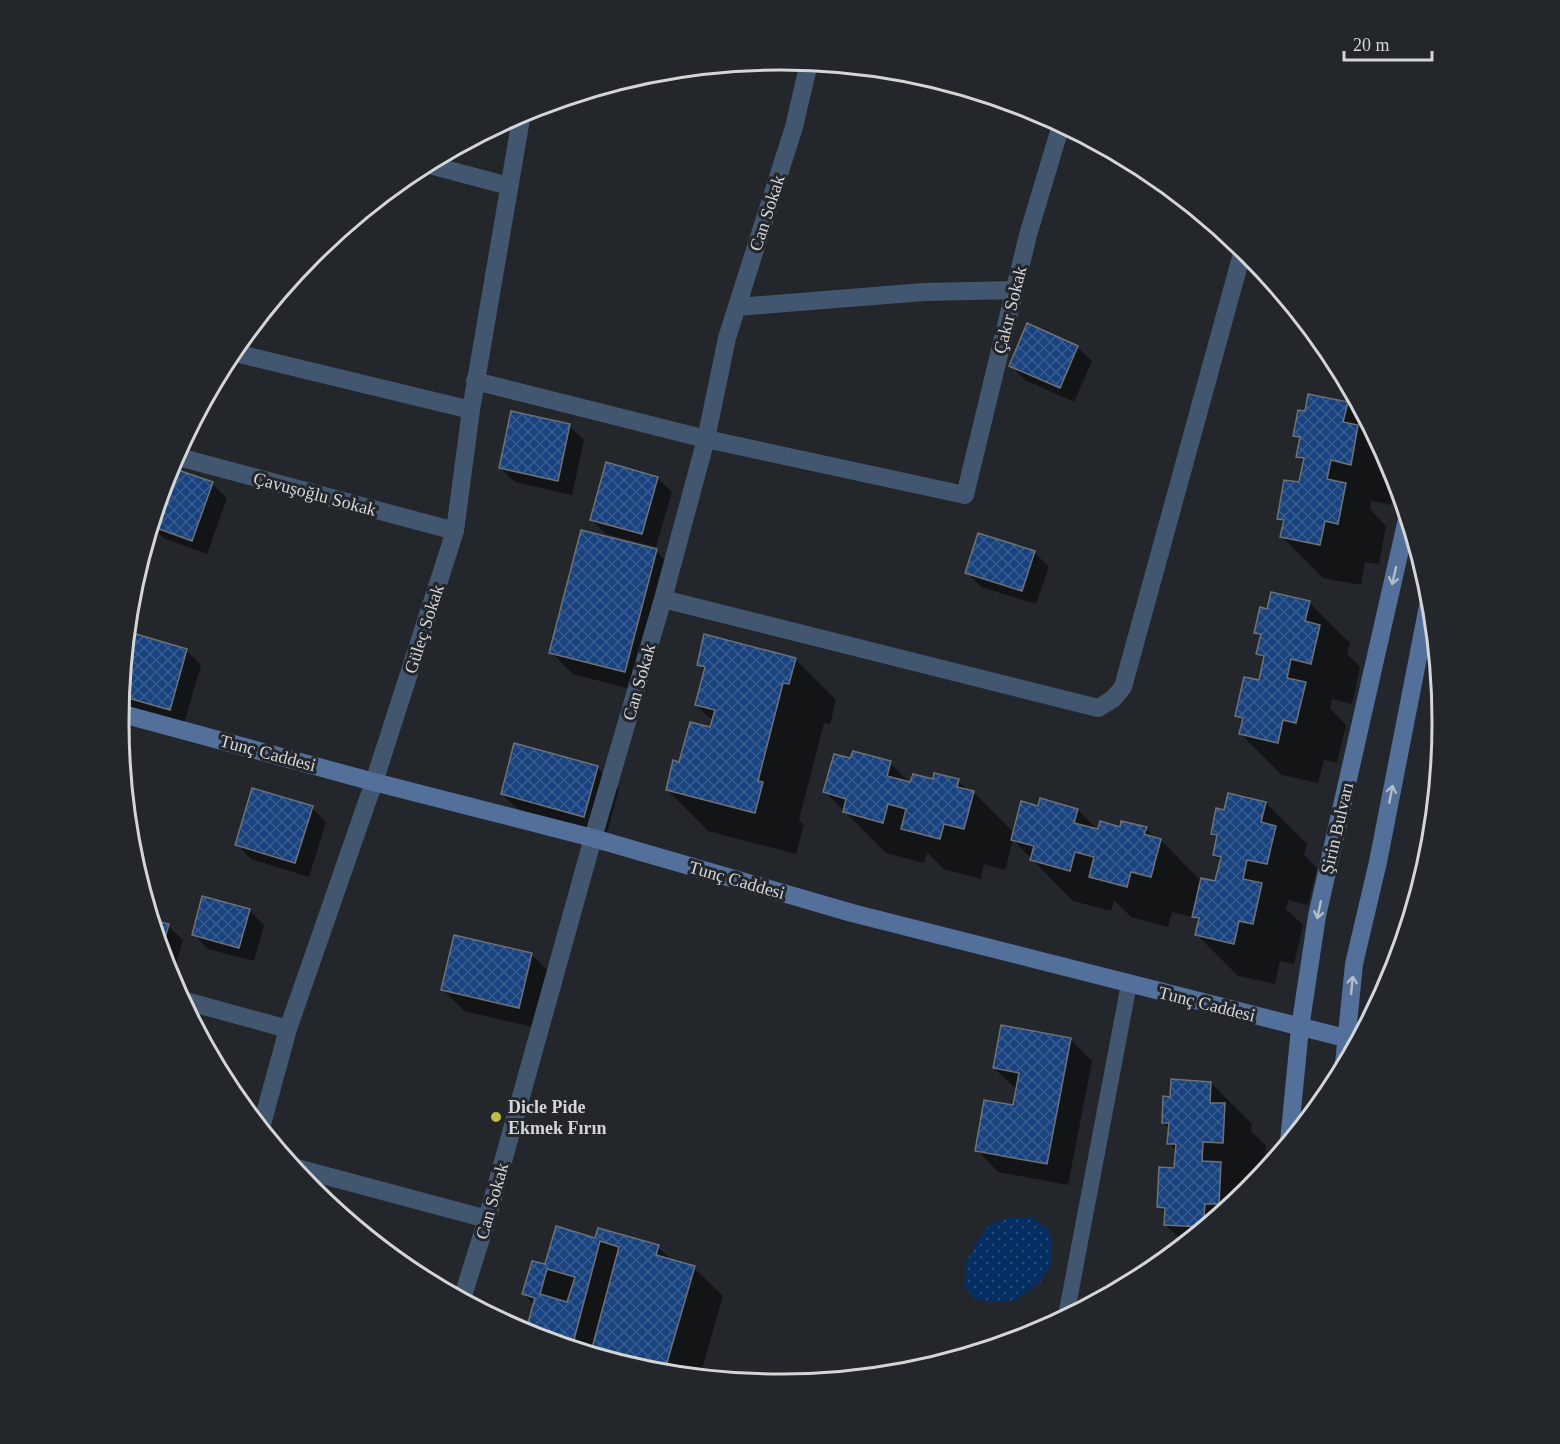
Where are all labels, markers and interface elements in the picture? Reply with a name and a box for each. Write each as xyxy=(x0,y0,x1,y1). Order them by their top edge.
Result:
scale bar xyxy=(1344,24,1432,62)
text: 20 m xyxy=(1353,35,1390,55)
street label: Can Sokak xyxy=(745,173,789,253)
street label: Çakır Sokak xyxy=(989,264,1031,356)
street label: Çavuşoğlu Sokak xyxy=(251,468,379,520)
one-way arrow xyxy=(1387,566,1399,585)
street label: Güleç Sokak xyxy=(400,582,448,676)
street label: Can Sokak xyxy=(619,642,659,722)
street label: Tunç Caddesi xyxy=(218,731,318,775)
street label: Şirin Bulvarı xyxy=(1317,780,1357,876)
one-way arrow xyxy=(1386,785,1397,805)
street label: Tunç Caddesi xyxy=(687,857,787,903)
one-way arrow xyxy=(1313,899,1324,919)
one-way arrow xyxy=(1347,976,1358,996)
street label: Tunç Caddesi xyxy=(1157,982,1257,1026)
place label: Dicle Pide Ekmek Fırın xyxy=(508,1097,607,1138)
marker: Dicle Pide Ekmek Fırın xyxy=(489,1110,503,1124)
street label: Can Sokak xyxy=(472,1161,512,1241)

